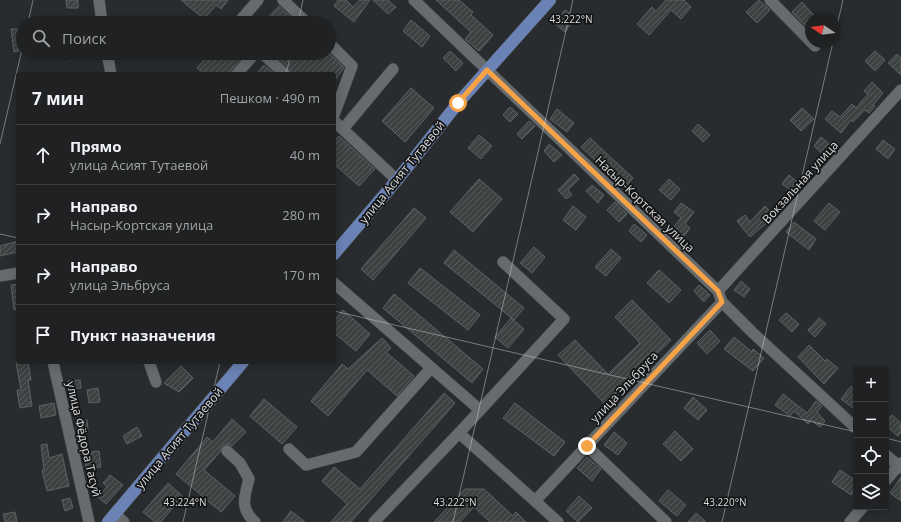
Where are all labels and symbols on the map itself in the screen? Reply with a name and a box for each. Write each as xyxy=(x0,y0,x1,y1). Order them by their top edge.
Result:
text: 43.222°N xyxy=(549,12,593,26)
north arrow xyxy=(805,12,841,48)
route start xyxy=(449,94,467,112)
street label: улица Асият Тутаевой xyxy=(355,117,449,227)
street label: Вокзальная улица xyxy=(758,137,842,227)
street label: Насыр-Кортская улица xyxy=(592,152,698,256)
street label: улица Эльбруса xyxy=(586,347,662,427)
street label: улица Фёдора Тасуй xyxy=(62,380,106,498)
street label: улица Асият Тутаевой xyxy=(131,384,227,492)
route end xyxy=(578,437,596,455)
text: 43.224°N xyxy=(163,495,207,509)
text: 43.222°N xyxy=(433,495,477,509)
text: 43.220°N xyxy=(703,495,747,509)

